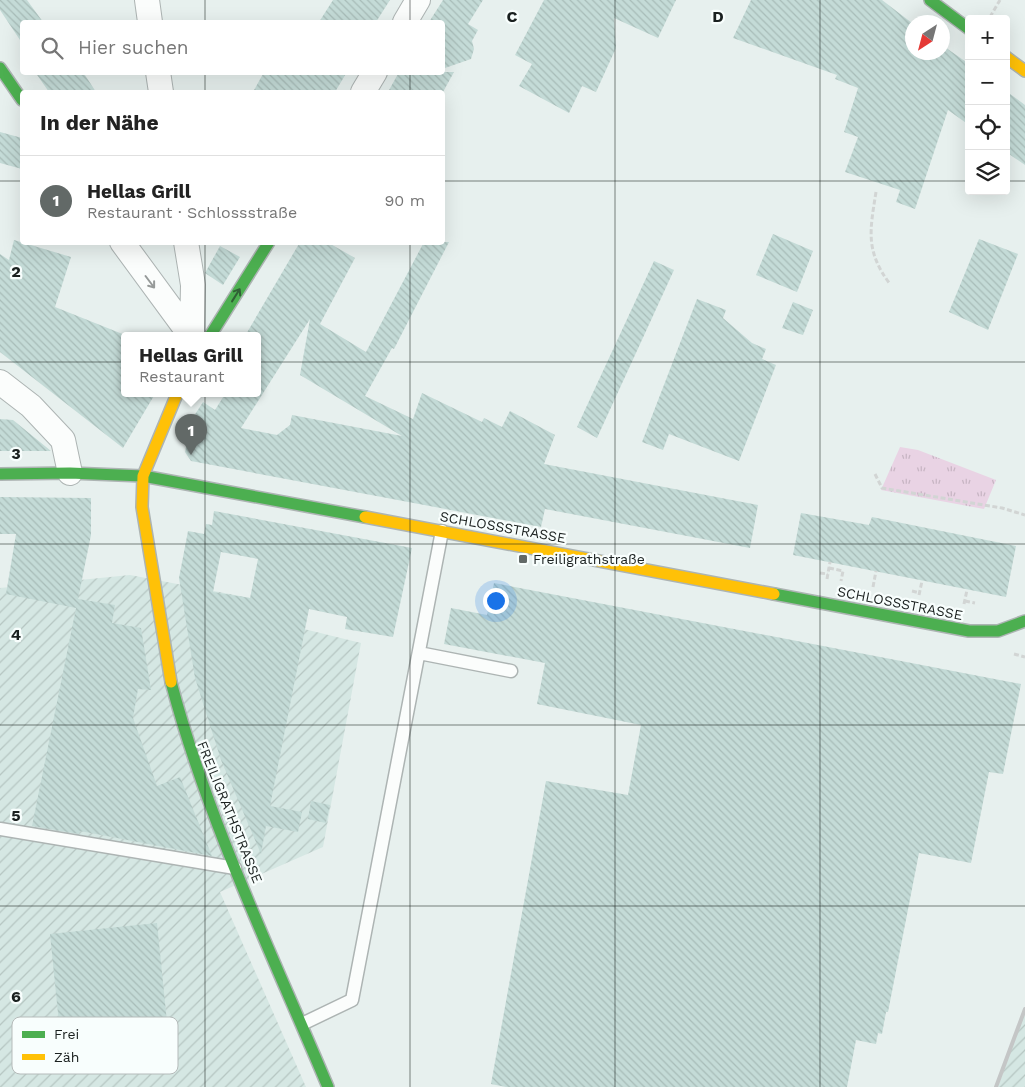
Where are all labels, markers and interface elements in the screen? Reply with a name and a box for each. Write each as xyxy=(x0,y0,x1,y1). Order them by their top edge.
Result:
text: C xyxy=(507,7,518,26)
text: D xyxy=(712,7,724,26)
north arrow xyxy=(905,15,950,60)
map controls xyxy=(965,15,1010,195)
button: + xyxy=(965,15,1010,60)
search box xyxy=(20,20,445,75)
icon: search xyxy=(38,34,66,62)
text: Hier suchen xyxy=(78,36,189,59)
button: − xyxy=(965,60,1010,105)
button: locate xyxy=(965,105,1010,150)
text: In der Nähe xyxy=(40,110,159,135)
button: layers xyxy=(965,150,1010,195)
text: Hellas Grill xyxy=(87,180,191,203)
text: 1 xyxy=(53,191,59,210)
text: 90 m xyxy=(384,191,425,210)
text: Restaurant · Schlossstraße xyxy=(87,203,297,222)
text: 2 xyxy=(11,262,21,281)
one-way arrow xyxy=(145,275,156,288)
one-way arrow xyxy=(231,288,241,302)
popup xyxy=(121,332,261,397)
text: Hellas Grill xyxy=(139,344,243,367)
text: Restaurant xyxy=(139,367,225,386)
pin: 1 xyxy=(175,414,207,455)
text: 3 xyxy=(11,444,21,463)
street label: SCHLOSSSTRASSE xyxy=(439,508,567,546)
place label: Freiligrathstraße xyxy=(533,551,645,567)
marker: Freiligrathstraße xyxy=(517,553,529,565)
street label: SCHLOSSSTRASSE xyxy=(836,583,964,623)
your location xyxy=(483,588,509,614)
text: 4 xyxy=(11,625,21,644)
street label: FREILIGRATHSTRASSE xyxy=(194,739,266,885)
text: 5 xyxy=(11,806,21,825)
text: 6 xyxy=(11,987,21,1006)
legend xyxy=(12,1017,178,1074)
text: Frei xyxy=(54,1026,79,1042)
text: Zäh xyxy=(54,1049,79,1065)

